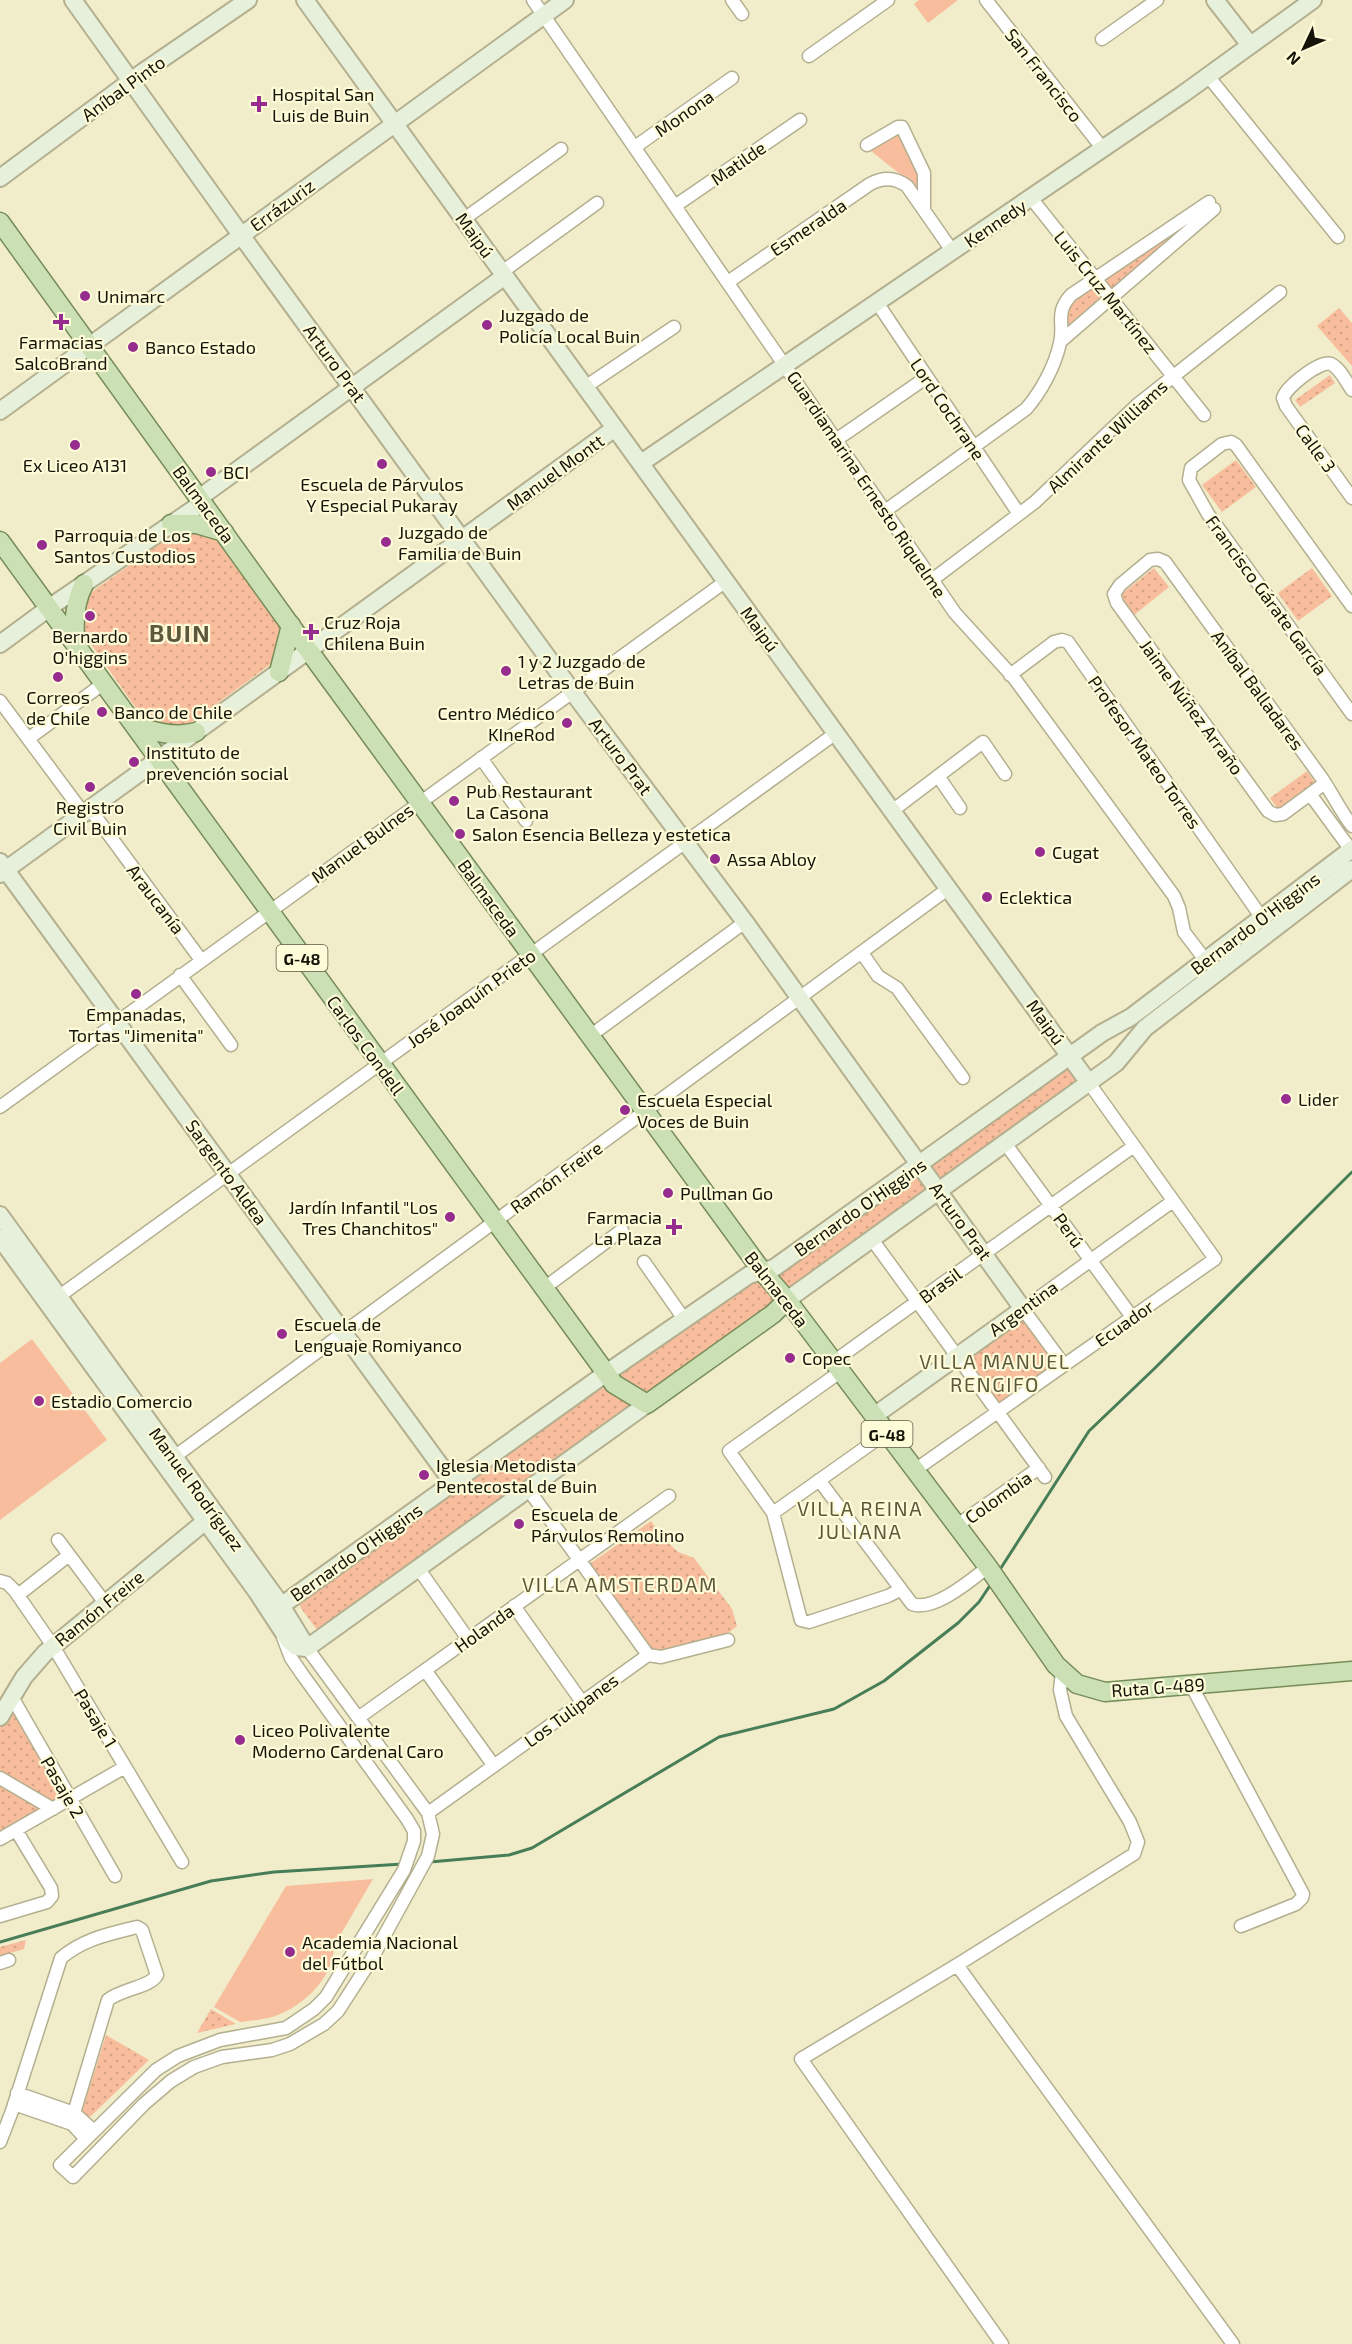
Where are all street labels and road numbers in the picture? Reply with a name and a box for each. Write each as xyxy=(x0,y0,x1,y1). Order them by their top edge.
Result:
street label: San Francisco xyxy=(1001,24,1087,126)
street label: Aníbal Pinto xyxy=(77,50,169,126)
street label: Monona xyxy=(650,85,718,141)
street label: Matilde xyxy=(706,136,770,190)
street label: Errázuriz xyxy=(245,174,319,236)
street label: Esmeralda xyxy=(766,193,850,261)
street label: Kennedy xyxy=(960,194,1031,252)
street label: Maipú xyxy=(451,208,499,262)
street label: Luis Cruz Martínez xyxy=(1050,226,1162,358)
street label: Arturo Prat xyxy=(299,320,371,407)
street label: Lord Cochrane xyxy=(906,354,990,464)
street label: Guardiamarina Ernesto Riquelme xyxy=(783,366,951,602)
street label: Almirante Williams xyxy=(1042,375,1172,497)
street label: Calle 3 xyxy=(1291,419,1341,477)
street label: Manuel Montt xyxy=(502,429,608,515)
street label: Balmaceda xyxy=(168,461,240,547)
street label: Francisco Gárate García xyxy=(1202,511,1332,679)
street label: Maipú xyxy=(736,602,784,656)
street label: Aníbal Balladares xyxy=(1207,626,1309,754)
street label: Jaime Núñez Arraño xyxy=(1136,635,1248,779)
street label: Profesor Mateo Torres xyxy=(1084,671,1206,833)
street label: Arturo Prat xyxy=(585,713,657,799)
street label: Manuel Bulnes xyxy=(307,799,417,887)
street label: Balmaceda xyxy=(453,855,525,941)
street label: Araucanía xyxy=(123,860,189,938)
street label: Bernardo O'Higgins xyxy=(1186,867,1324,979)
street label: José Joaquín Prieto xyxy=(402,944,540,1052)
road number: G-48 xyxy=(276,945,328,971)
street label: Carlos Condell xyxy=(323,991,410,1100)
street label: Maipú xyxy=(1022,995,1070,1049)
street label: Sargento Aldea xyxy=(182,1115,272,1229)
street label: Ramón Freire xyxy=(506,1136,606,1218)
street label: Bernardo O'Higgins xyxy=(790,1153,930,1261)
street label: Arturo Prat xyxy=(925,1178,997,1265)
street label: Perú xyxy=(1049,1208,1089,1252)
street label: Balmaceda xyxy=(740,1247,814,1331)
street label: Brasil xyxy=(914,1262,966,1308)
street label: Argentina xyxy=(984,1276,1062,1340)
street label: Ecuador xyxy=(1090,1295,1158,1351)
road number: G-48 xyxy=(862,1421,912,1447)
street label: Manuel Rodríguez xyxy=(145,1423,249,1555)
street label: Colombia xyxy=(960,1466,1036,1528)
street label: Bernardo O'Higgins xyxy=(286,1498,426,1606)
street label: Ramón Freire xyxy=(50,1565,148,1651)
street label: Holanda xyxy=(450,1599,518,1657)
street label: Los Tulipanes xyxy=(520,1669,622,1751)
street label: Ruta G-489 xyxy=(1110,1673,1206,1701)
street label: Pasaje 1 xyxy=(70,1685,122,1751)
street label: Pasaje 2 xyxy=(37,1752,89,1822)

